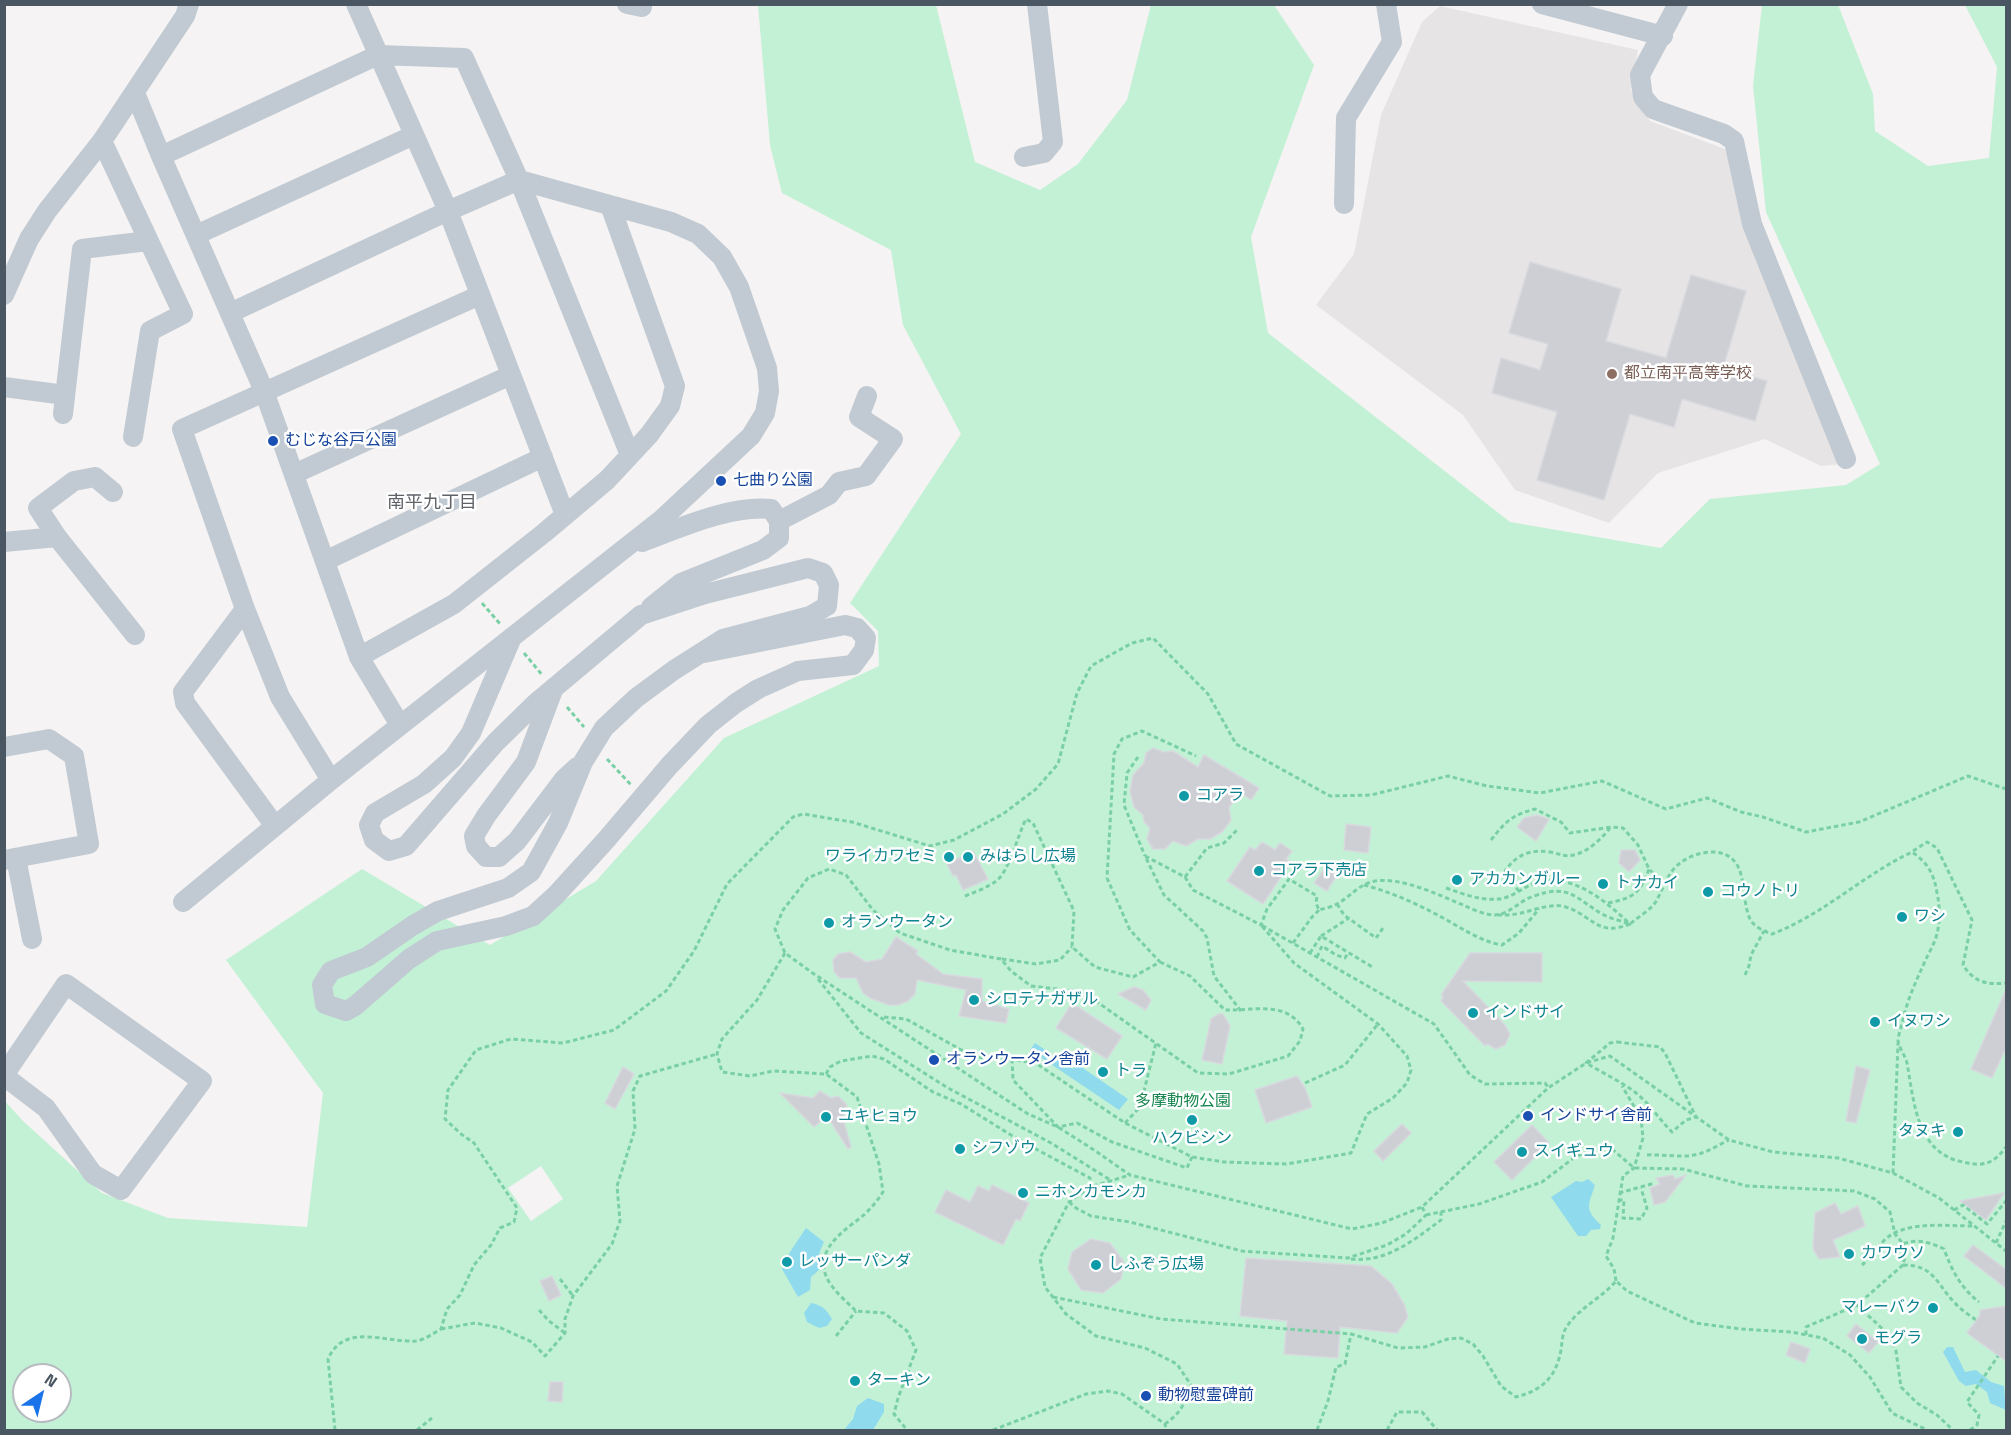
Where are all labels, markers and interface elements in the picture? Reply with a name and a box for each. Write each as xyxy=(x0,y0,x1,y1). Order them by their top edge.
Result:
place label: 都立南平高等学校 xyxy=(1624,364,1752,384)
marker: 都立南平高等学校 xyxy=(1605,367,1619,381)
place label: むじな谷戸公園 xyxy=(285,431,397,451)
marker: むじな谷戸公園 xyxy=(266,434,280,448)
place label: 七曲り公園 xyxy=(733,471,813,491)
marker: 七曲り公園 xyxy=(714,474,728,488)
district label: 南平九丁目 xyxy=(387,493,477,515)
place label: コアラ xyxy=(1196,786,1244,806)
marker: コアラ xyxy=(1177,789,1191,803)
place label: ワライカワセミ xyxy=(825,847,937,867)
place label: みはらし広場 xyxy=(980,847,1076,867)
marker: ワライカワセミ xyxy=(942,850,956,864)
marker: みはらし広場 xyxy=(961,850,975,864)
place label: コアラ下売店 xyxy=(1271,861,1367,881)
marker: コアラ下売店 xyxy=(1252,864,1266,878)
place label: アカカンガルー xyxy=(1469,870,1581,890)
marker: アカカンガルー xyxy=(1450,873,1464,887)
place label: トナカイ xyxy=(1615,874,1679,894)
marker: トナカイ xyxy=(1596,877,1610,891)
place label: コウノトリ xyxy=(1720,882,1800,902)
marker: コウノトリ xyxy=(1701,885,1715,899)
place label: ワシ xyxy=(1914,907,1946,927)
marker: ワシ xyxy=(1895,910,1909,924)
place label: オランウータン xyxy=(841,913,953,933)
marker: オランウータン xyxy=(822,916,836,930)
place label: シロテナガザル xyxy=(986,990,1098,1010)
marker: シロテナガザル xyxy=(967,993,981,1007)
place label: インドサイ xyxy=(1485,1003,1565,1023)
marker: インドサイ xyxy=(1466,1006,1480,1020)
place label: イヌワシ xyxy=(1887,1012,1951,1032)
marker: イヌワシ xyxy=(1868,1015,1882,1029)
place label: オランウータン舎前 xyxy=(946,1050,1090,1070)
marker: オランウータン舎前 xyxy=(927,1053,941,1067)
place label: トラ xyxy=(1115,1062,1147,1082)
marker: トラ xyxy=(1096,1065,1110,1079)
park label: 多摩動物公園 xyxy=(1135,1092,1231,1112)
place label: インドサイ舎前 xyxy=(1540,1106,1652,1126)
place label: ユキヒョウ xyxy=(838,1107,918,1127)
marker: インドサイ舎前 xyxy=(1521,1109,1535,1123)
marker: ユキヒョウ xyxy=(819,1110,833,1124)
marker: ハクビシン xyxy=(1185,1113,1199,1127)
place label: タヌキ xyxy=(1898,1122,1946,1142)
marker: タヌキ xyxy=(1951,1125,1965,1139)
place label: ハクビシン xyxy=(1152,1129,1232,1149)
place label: シフゾウ xyxy=(972,1139,1036,1159)
marker: シフゾウ xyxy=(953,1142,967,1156)
place label: スイギュウ xyxy=(1534,1142,1614,1162)
marker: スイギュウ xyxy=(1515,1145,1529,1159)
place label: ニホンカモシカ xyxy=(1035,1183,1147,1203)
marker: ニホンカモシカ xyxy=(1016,1186,1030,1200)
place label: カワウソ xyxy=(1861,1244,1925,1264)
marker: カワウソ xyxy=(1842,1247,1856,1261)
place label: レッサーパンダ xyxy=(799,1252,911,1272)
marker: レッサーパンダ xyxy=(780,1255,794,1269)
place label: しふぞう広場 xyxy=(1108,1255,1204,1275)
marker: しふぞう広場 xyxy=(1089,1258,1103,1272)
place label: マレーバク xyxy=(1841,1298,1921,1318)
marker: マレーバク xyxy=(1926,1301,1940,1315)
place label: モグラ xyxy=(1874,1329,1922,1349)
marker: モグラ xyxy=(1855,1332,1869,1346)
north arrow xyxy=(12,1363,72,1423)
text: N xyxy=(40,1367,63,1393)
place label: ターキン xyxy=(867,1371,931,1391)
marker: ターキン xyxy=(848,1374,862,1388)
place label: 動物慰霊碑前 xyxy=(1158,1386,1254,1406)
marker: 動物慰霊碑前 xyxy=(1139,1389,1153,1403)

